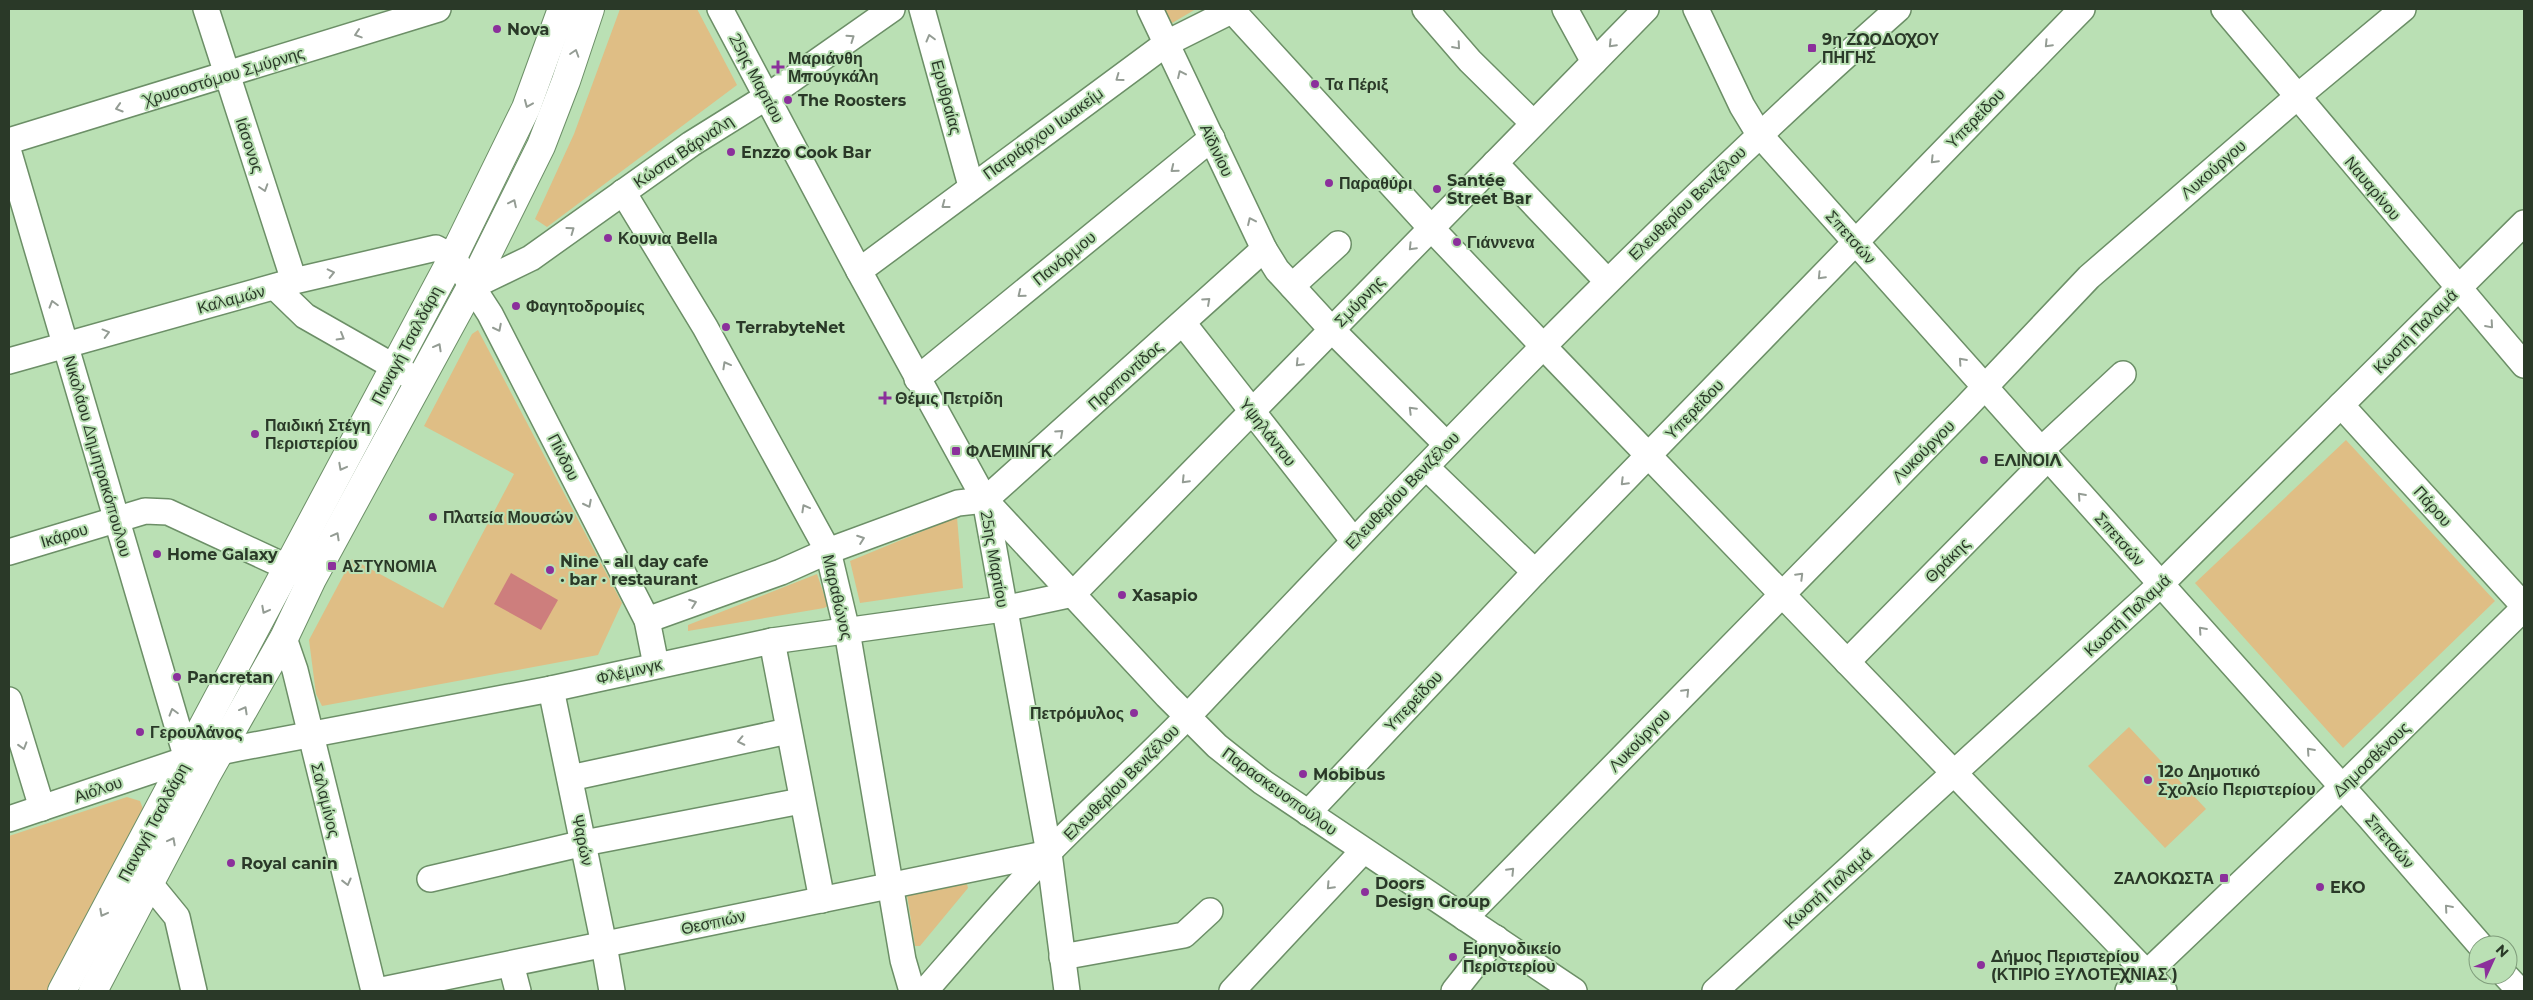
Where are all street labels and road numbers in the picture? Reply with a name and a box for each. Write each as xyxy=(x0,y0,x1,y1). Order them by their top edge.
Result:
street label: 25ης Μαρτίου xyxy=(725,31,788,126)
street label: Χρυσοστόμου Σμύρνης xyxy=(140,43,307,111)
street label: Ερυθραίας xyxy=(927,58,966,137)
street label: Πατριάρχου Ιωακείμ xyxy=(979,83,1107,183)
street label: Υπερείδου xyxy=(1942,85,2008,152)
street label: Κώστα Βάρναλη xyxy=(630,111,737,192)
street label: Ιάσονος xyxy=(232,115,267,176)
street label: Αϊδινίου xyxy=(1196,121,1237,180)
street label: Λυκούργου xyxy=(2177,136,2250,203)
street label: Ελευθερίου Βενιζέλου xyxy=(1625,142,1750,264)
street label: Ναυαρίνου xyxy=(2341,153,2405,224)
street label: Σπετσών xyxy=(1822,207,1879,268)
street label: Πανόρμου xyxy=(1029,227,1100,289)
street label: Σμύρνης xyxy=(1331,272,1388,331)
street label: Καλαμών xyxy=(195,281,267,318)
street label: Παναγή Τσαλδάρη xyxy=(367,283,446,408)
street label: Κωστή Παλαμά xyxy=(2369,285,2461,377)
street label: Προποντίδος xyxy=(1084,337,1167,414)
street label: Νικολάου Δημητρακόπουλου xyxy=(60,353,135,559)
street label: Υπερείδου xyxy=(1661,376,1727,443)
street label: Υψηλάντου xyxy=(1235,395,1300,470)
street label: Λυκούργου xyxy=(1888,416,1958,486)
street label: Ελευθερίου Βενιζέλου xyxy=(1341,428,1463,553)
street label: Πίνδου xyxy=(544,431,583,484)
street label: Πάρου xyxy=(2410,482,2456,530)
street label: 25ης Μαρτίου xyxy=(977,509,1012,609)
street label: Σπετσών xyxy=(2091,509,2148,570)
street label: Ικάρου xyxy=(38,519,90,552)
street label: Θράκης xyxy=(1921,534,1974,587)
street label: Μαραθώνος xyxy=(818,553,857,642)
street label: Κωστή Παλαμά xyxy=(2080,571,2174,660)
street label: Φλέμινγκ xyxy=(594,654,665,688)
street label: Υπερείδου xyxy=(1381,667,1446,736)
street label: Λυκούργου xyxy=(1605,705,1674,776)
street label: Δημοσθένους xyxy=(2329,718,2414,801)
street label: Ελευθερίου Βενιζέλου xyxy=(1060,721,1183,844)
street label: Παρασκευοπούλου xyxy=(1219,743,1341,839)
street label: Παναγή Τσαλδάρη xyxy=(114,760,193,885)
street label: Σαλαμίνος xyxy=(307,761,344,840)
street label: Αιόλου xyxy=(72,772,125,807)
street label: Σπετσών xyxy=(2361,811,2418,872)
street label: Ψαρών xyxy=(568,813,597,867)
street label: Κωστή Παλαμά xyxy=(1781,844,1876,933)
street label: Θεσπιών xyxy=(679,906,747,939)

